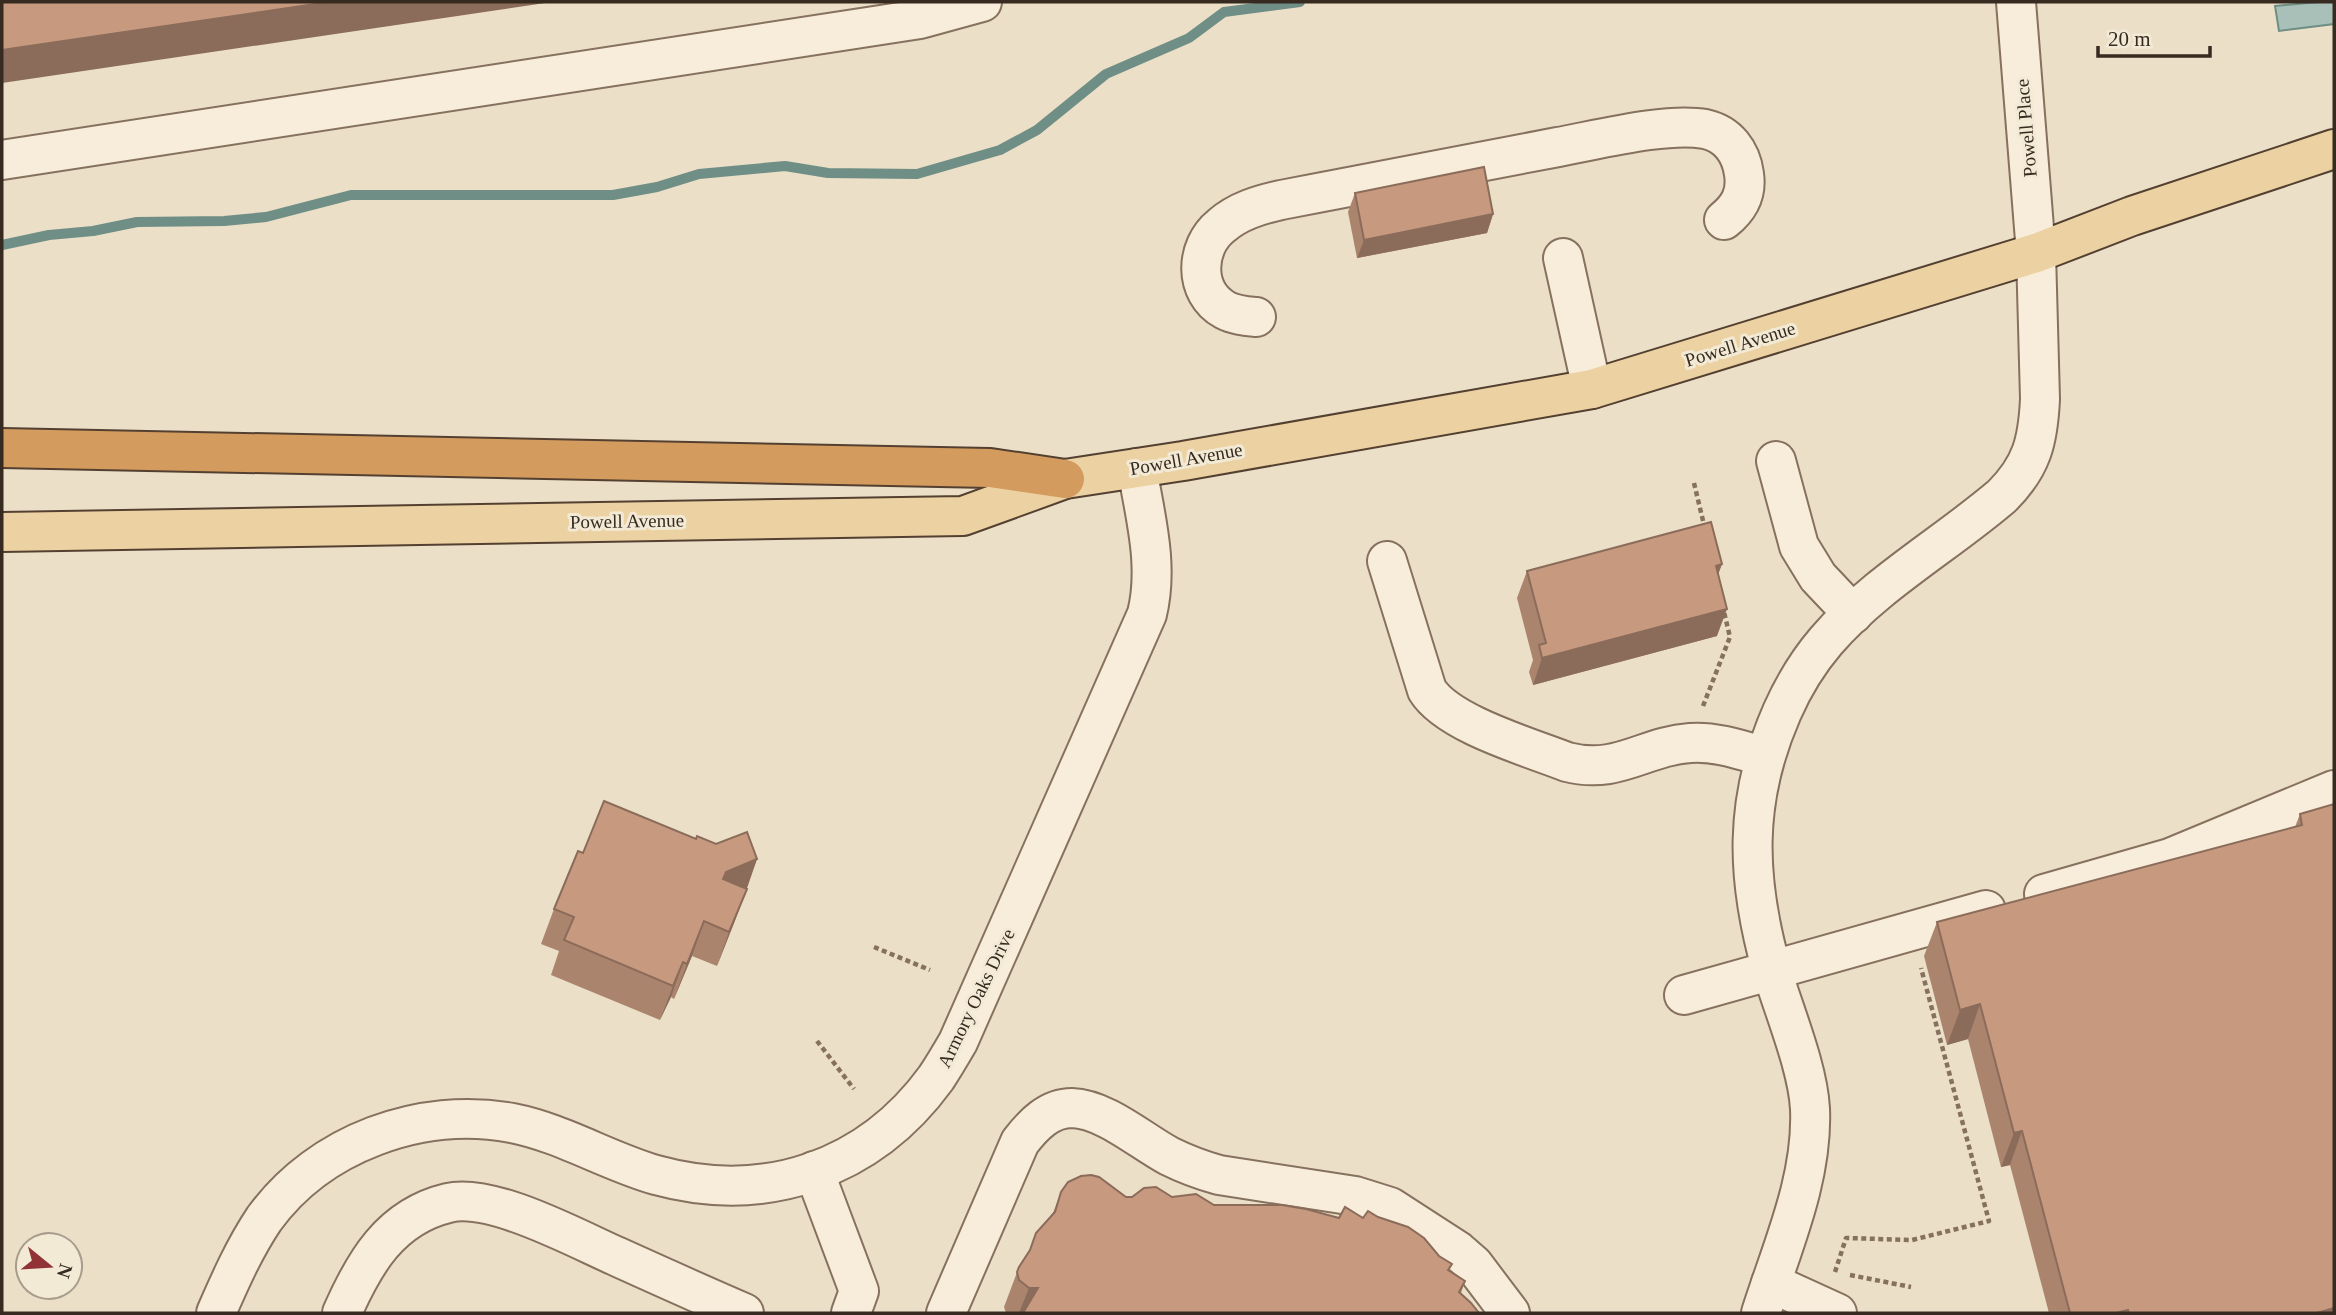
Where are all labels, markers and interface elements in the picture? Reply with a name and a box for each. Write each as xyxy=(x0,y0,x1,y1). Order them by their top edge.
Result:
scale bar xyxy=(2098,14,2210,58)
text: 20 m xyxy=(2108,27,2151,51)
street label: Powell Place xyxy=(2011,78,2041,178)
street label: Powell Avenue xyxy=(1682,317,1798,371)
street label: Powell Avenue xyxy=(1128,439,1244,479)
street label: Powell Avenue xyxy=(570,510,684,532)
street label: Armory Oaks Drive xyxy=(933,925,1019,1071)
north arrow xyxy=(14,1231,84,1301)
text: N xyxy=(53,1261,77,1281)

